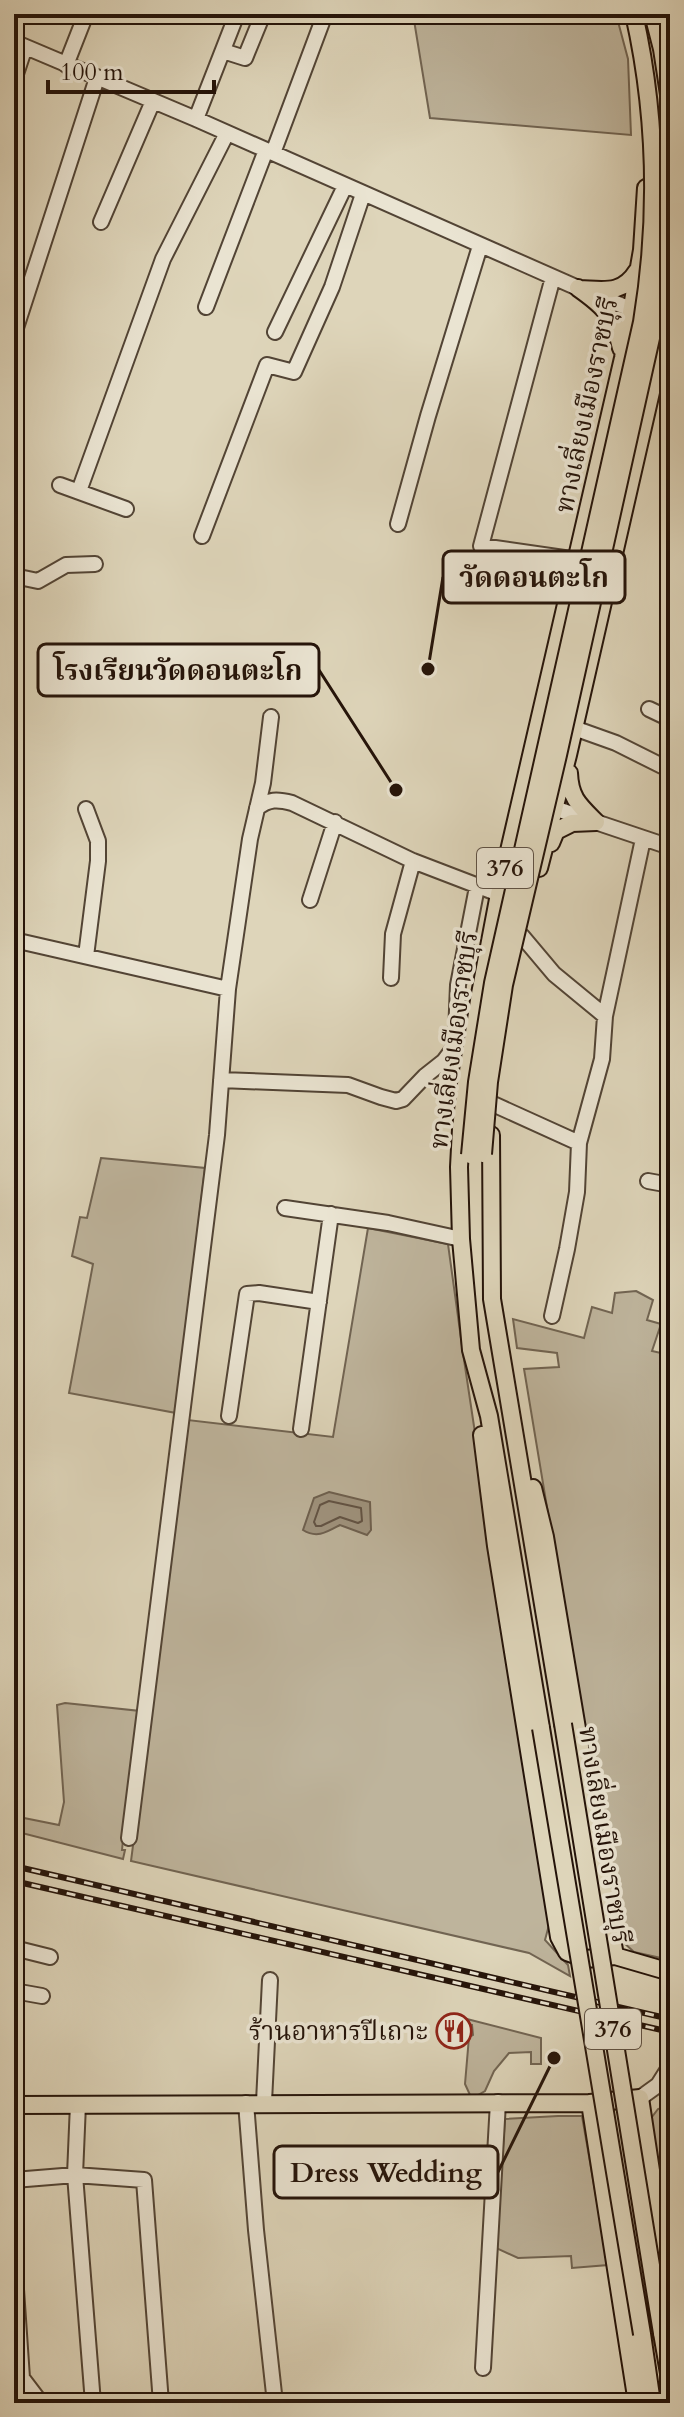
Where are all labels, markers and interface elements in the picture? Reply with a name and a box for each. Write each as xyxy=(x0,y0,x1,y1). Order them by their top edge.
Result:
scale bar xyxy=(48,44,214,94)
text: 100 m xyxy=(60,56,124,89)
street label: ทางเลี่ยงเมืองราชบุรี xyxy=(545,294,626,516)
callout: วัดดอนตะโก xyxy=(443,551,625,603)
text: วัดดอนตะโก xyxy=(459,558,609,597)
callout: โรงเรียนวัดดอนตะโก xyxy=(38,644,319,696)
text: โรงเรียนวัดดอนตะโก xyxy=(52,651,303,690)
road number: 376 xyxy=(477,848,533,888)
street label: ทางเลี่ยงเมืองราชบุรี xyxy=(419,929,486,1151)
street label: ทางเลี่ยงเมืองราชบุรี xyxy=(570,1724,641,1946)
road number: 376 xyxy=(585,2009,641,2049)
restaurant icon: ร้านอาหารปีเถาะ xyxy=(435,2012,473,2050)
place label: ร้านอาหารปีเถาะ xyxy=(249,2014,428,2049)
callout: Dress Wedding xyxy=(274,2146,498,2198)
text: Dress Wedding xyxy=(290,2154,482,2192)

